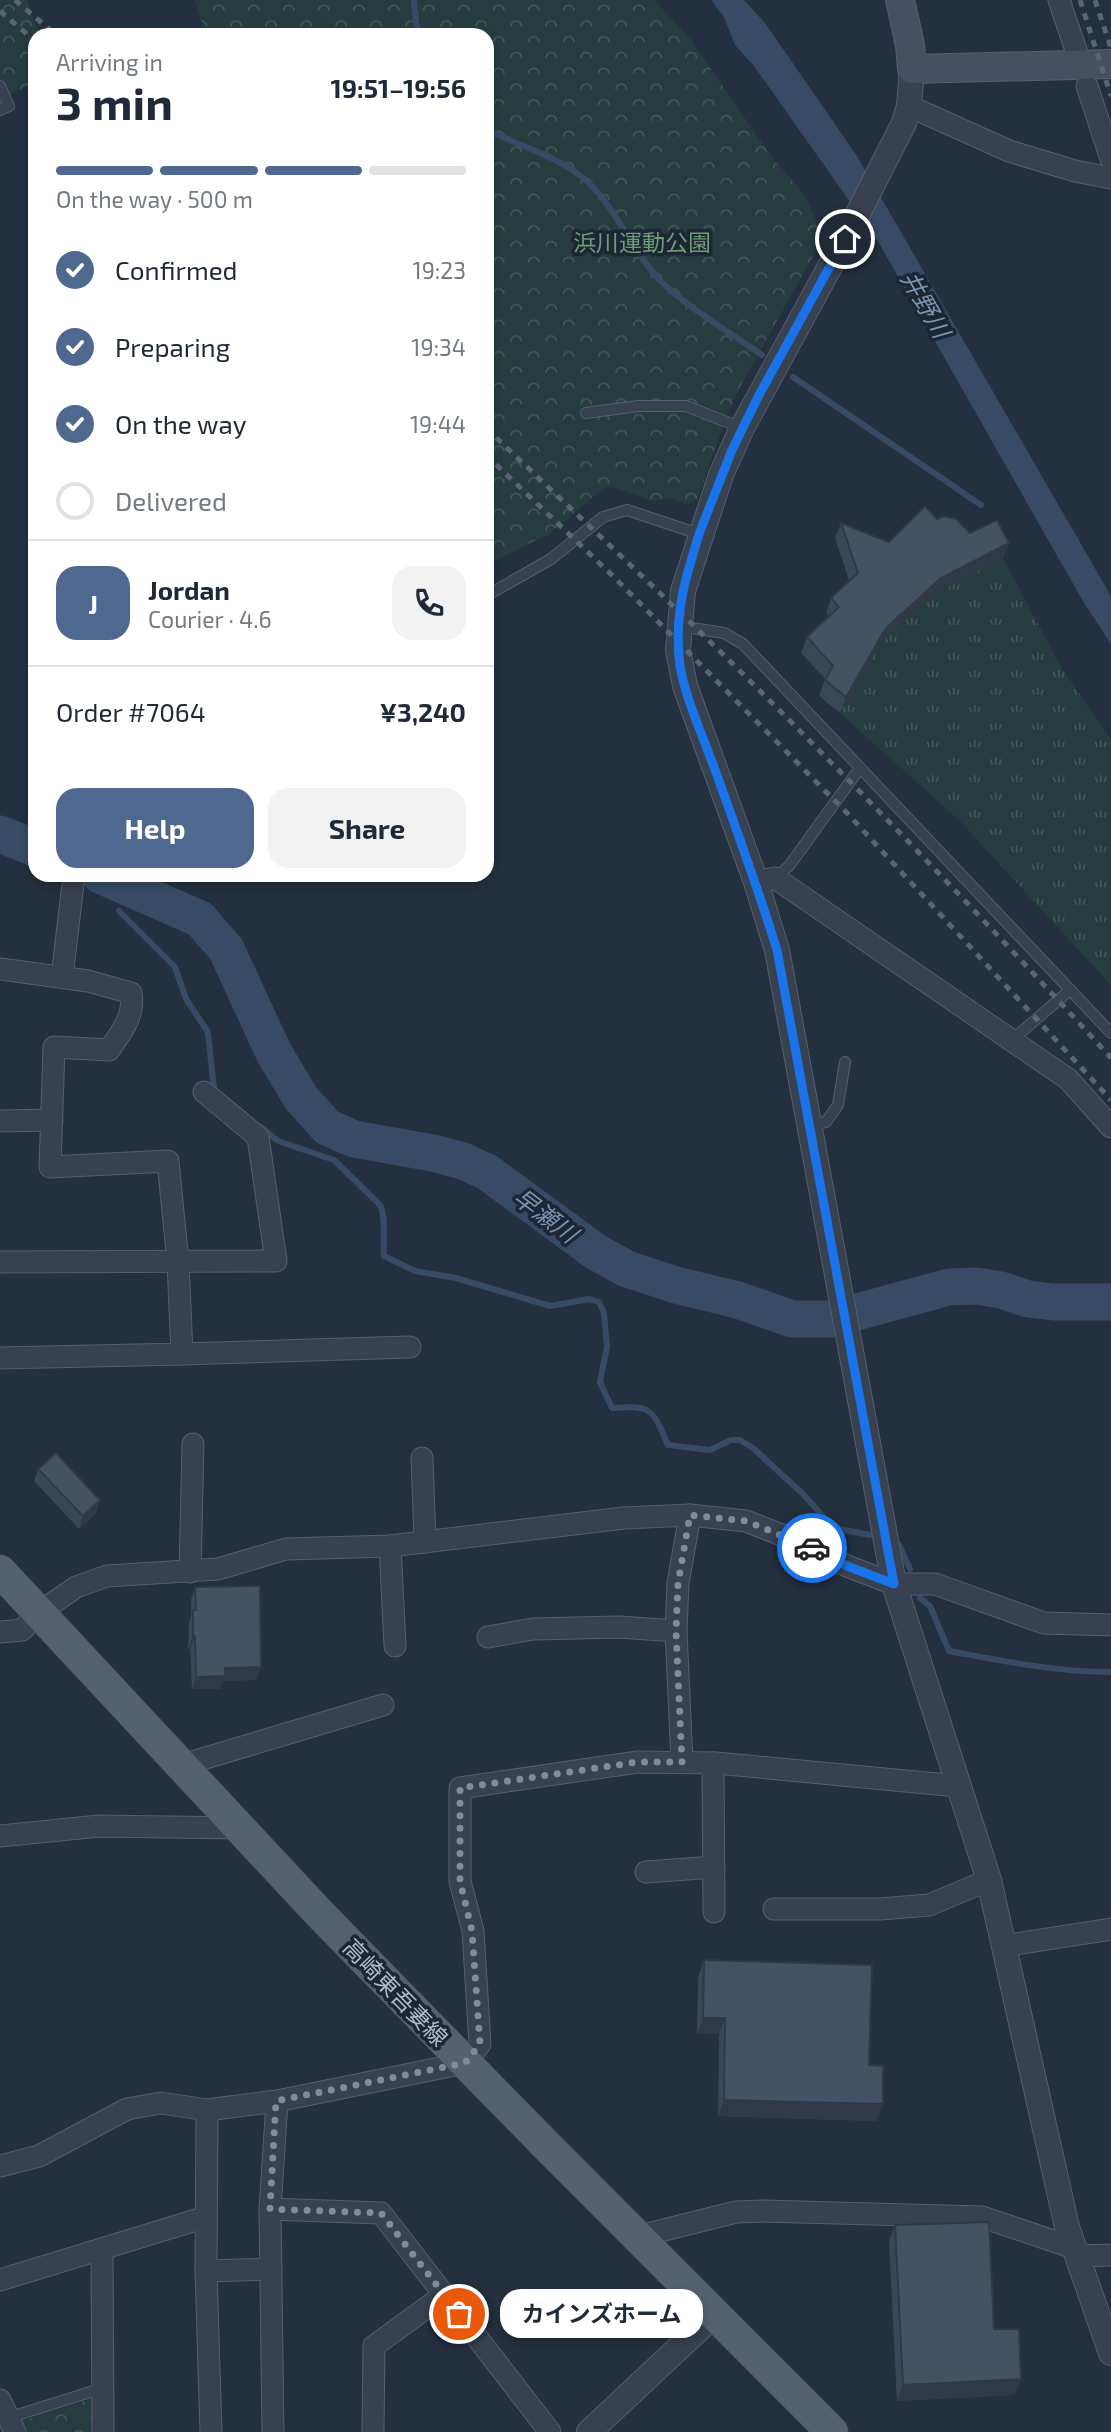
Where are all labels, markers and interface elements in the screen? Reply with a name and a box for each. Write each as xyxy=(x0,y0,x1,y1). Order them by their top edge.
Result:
text: Arriving in xyxy=(56,48,163,76)
text: 19:51–19:56 xyxy=(330,72,466,103)
text: 3 min xyxy=(56,74,173,129)
text: On the way · 500 m xyxy=(56,185,253,213)
pin xyxy=(815,209,875,269)
icon: home xyxy=(826,220,864,258)
park label: 浜川運動公園 xyxy=(573,228,711,256)
icon: check xyxy=(56,251,94,289)
text: Confirmed xyxy=(115,254,238,285)
text: 19:23 xyxy=(413,256,466,284)
water label: 井野川 xyxy=(895,266,958,345)
icon: check xyxy=(56,328,94,366)
text: Preparing xyxy=(115,331,230,362)
text: 19:34 xyxy=(411,333,466,361)
icon: check xyxy=(56,405,94,443)
text: On the way xyxy=(115,408,246,439)
text: 19:44 xyxy=(410,410,466,438)
text: Delivered xyxy=(115,485,227,516)
button: phone xyxy=(392,566,466,640)
text: Jordan xyxy=(148,574,230,605)
text: J xyxy=(88,588,98,619)
text: Courier · 4.6 xyxy=(148,605,272,633)
text: Order #7064 xyxy=(56,696,206,727)
text: ¥3,240 xyxy=(380,696,466,727)
button: Help xyxy=(56,788,254,868)
button: Share xyxy=(268,788,466,868)
water label: 早瀬川 xyxy=(509,1182,586,1250)
courier xyxy=(777,1513,847,1583)
icon: car xyxy=(793,1529,831,1567)
street label: 高崎東吾妻線 xyxy=(338,1933,454,2051)
pin xyxy=(429,2284,489,2344)
callout: カインズホーム xyxy=(501,2290,704,2338)
icon: bag xyxy=(440,2295,478,2333)
text: カインズホーム xyxy=(522,2299,681,2327)

